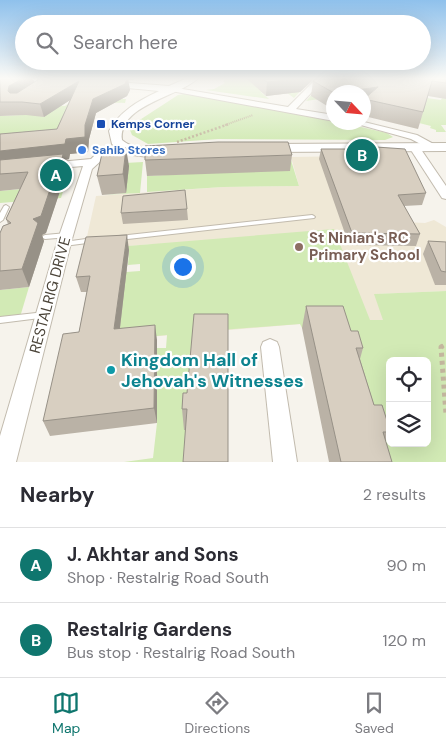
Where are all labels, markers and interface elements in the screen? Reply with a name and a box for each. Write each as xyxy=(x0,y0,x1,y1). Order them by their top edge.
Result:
search box xyxy=(15,15,431,70)
icon: search xyxy=(33,29,61,57)
text: Search here xyxy=(73,30,178,55)
north arrow xyxy=(326,85,371,130)
place label: Kemps Corner xyxy=(111,116,195,132)
marker: Kemps Corner xyxy=(95,118,107,130)
pin: B xyxy=(346,136,378,174)
place label: Sahib Stores xyxy=(92,142,166,158)
marker: Sahib Stores xyxy=(76,144,88,156)
pin: A xyxy=(40,156,72,194)
place label: St Ninian's RC Primary School xyxy=(309,228,420,265)
street label: RESTALRIG DRIVE xyxy=(25,234,75,356)
marker: St Ninian's RC Primary School xyxy=(293,241,305,253)
your location xyxy=(170,254,196,280)
place label: Kingdom Hall of Jehovah's Witnesses xyxy=(121,348,304,393)
map controls xyxy=(386,357,431,447)
button: locate xyxy=(386,357,431,402)
marker: Kingdom Hall of Jehovah's Witnesses xyxy=(105,364,117,376)
button: layers xyxy=(386,402,431,447)
text: Nearby xyxy=(20,481,94,509)
text: 2 results xyxy=(363,484,426,505)
text: J. Akhtar and Sons xyxy=(67,542,239,567)
text: A xyxy=(30,555,42,576)
text: 90 m xyxy=(386,555,426,576)
text: Shop · Restalrig Road South xyxy=(67,567,269,588)
text: Restalrig Gardens xyxy=(67,617,232,642)
text: B xyxy=(31,630,41,651)
text: 120 m xyxy=(382,630,426,651)
text: Bus stop · Restalrig Road South xyxy=(67,642,295,663)
tab: Map xyxy=(52,689,80,737)
tab: Directions xyxy=(185,689,250,737)
tab: Saved xyxy=(355,689,394,737)

